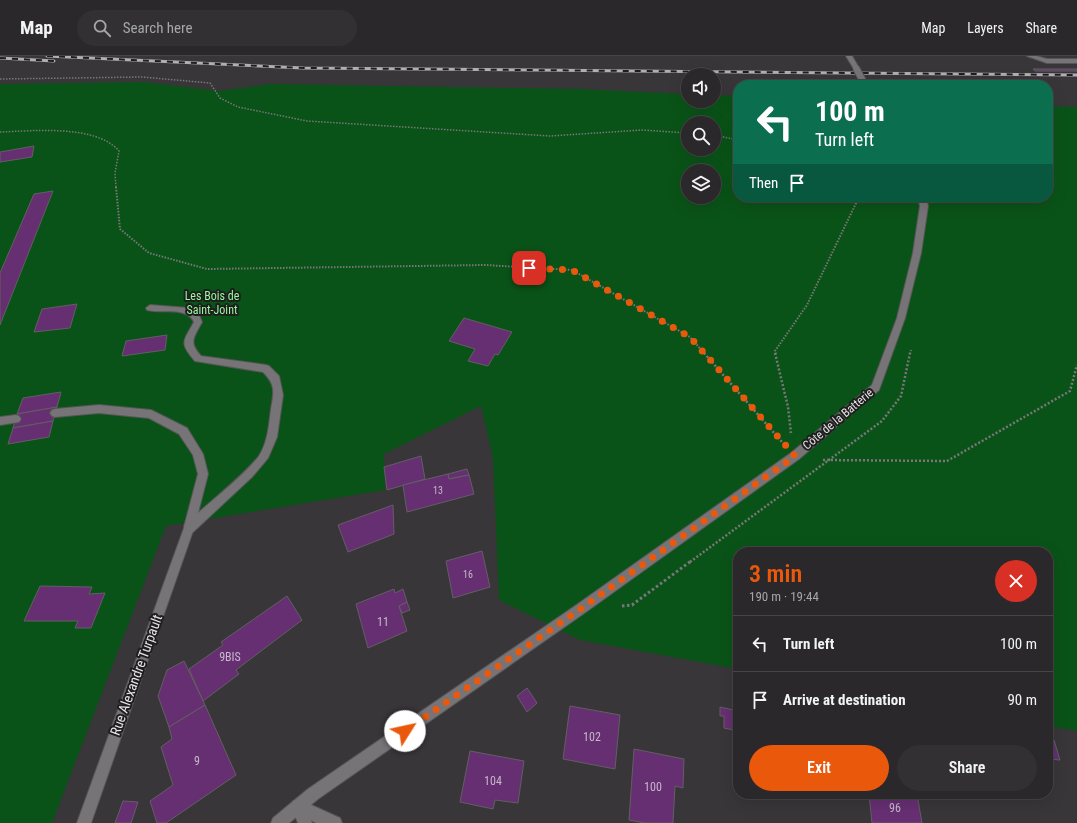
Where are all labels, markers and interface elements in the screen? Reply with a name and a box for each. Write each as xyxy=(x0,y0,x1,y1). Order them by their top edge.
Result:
search box xyxy=(77,10,357,46)
text: Map xyxy=(20,16,53,39)
icon: search xyxy=(91,17,113,39)
text: Search here xyxy=(123,19,193,37)
text: Map xyxy=(921,20,945,36)
text: Layers xyxy=(967,20,1004,36)
text: Share xyxy=(1026,20,1057,36)
map controls xyxy=(681,68,721,204)
button: sound xyxy=(681,68,721,108)
text: 100 m xyxy=(815,95,885,128)
icon: left xyxy=(749,96,801,148)
button: search xyxy=(681,116,721,156)
text: Turn left xyxy=(815,129,874,150)
button: layers xyxy=(681,164,721,204)
icon: arrive xyxy=(786,172,808,194)
text: Then xyxy=(749,174,778,192)
pin xyxy=(512,251,546,285)
icon: arrive xyxy=(518,257,540,279)
park label: Les Bois de Saint-Joint xyxy=(185,289,240,317)
street label: Côte de la Batterie xyxy=(800,385,876,452)
house number: 13 xyxy=(433,485,443,496)
text: 3 min xyxy=(749,560,802,588)
button: close xyxy=(995,560,1037,602)
house number: 16 xyxy=(463,569,473,580)
text: 190 m · 19:44 xyxy=(749,589,819,604)
street label: Rue Alexandre Turpault xyxy=(107,612,165,738)
house number: 11 xyxy=(377,615,389,629)
icon: left xyxy=(749,633,771,655)
text: Turn left xyxy=(783,635,834,653)
text: 100 m xyxy=(1000,635,1037,653)
house number: 9BIS xyxy=(219,650,241,664)
icon: arrive xyxy=(749,689,771,711)
text: Arrive at destination xyxy=(783,691,906,709)
text: 90 m xyxy=(1007,691,1037,709)
position arrow xyxy=(384,710,426,752)
house number: 102 xyxy=(583,730,601,744)
button: Exit xyxy=(749,745,889,791)
button: Share xyxy=(897,745,1037,791)
house number: 9 xyxy=(194,754,200,768)
house number: 104 xyxy=(484,774,502,788)
house number: 100 xyxy=(644,780,662,794)
house number: 96 xyxy=(889,801,901,815)

